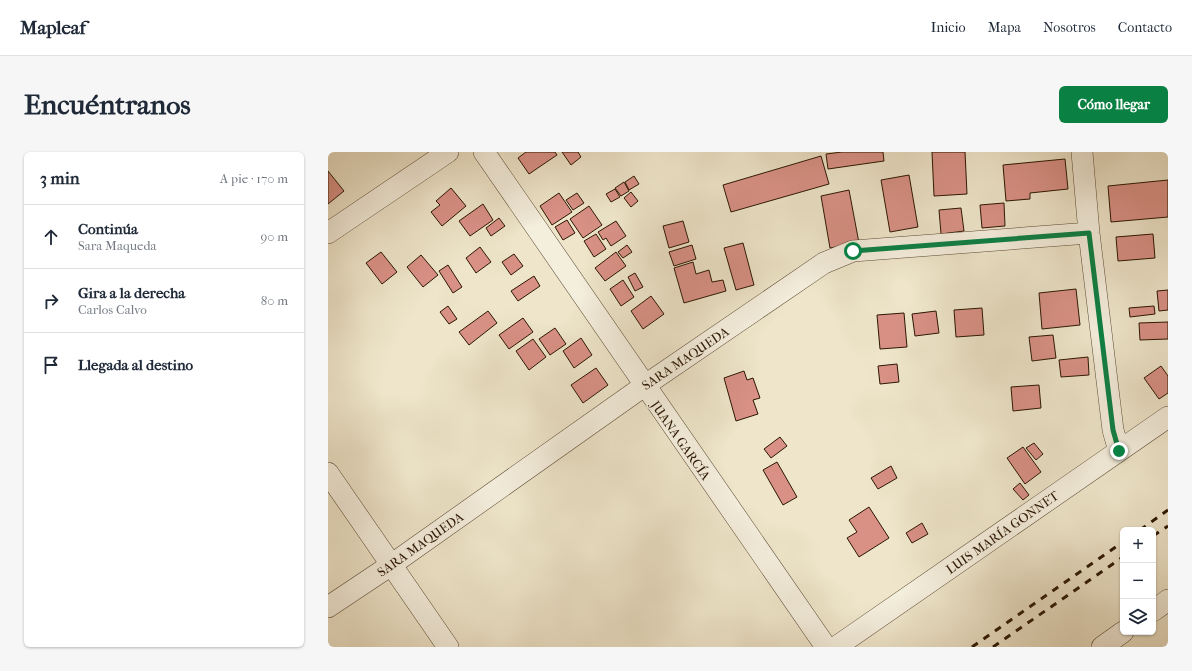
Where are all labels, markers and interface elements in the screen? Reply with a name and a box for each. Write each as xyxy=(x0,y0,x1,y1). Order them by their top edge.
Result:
text: Mapleaf xyxy=(20,17,86,39)
text: Inicio xyxy=(931,19,966,36)
text: Mapa xyxy=(988,19,1021,36)
text: Nosotros xyxy=(1043,19,1096,36)
text: Contacto xyxy=(1118,19,1172,36)
button: Cómo llegar xyxy=(1059,86,1168,123)
text: Encuéntranos xyxy=(24,88,191,121)
text: 3 min xyxy=(40,168,80,188)
text: A pie · 170 m xyxy=(220,171,288,186)
text: Continúa xyxy=(78,220,138,238)
icon: ahead xyxy=(40,226,62,248)
text: 90 m xyxy=(260,229,288,244)
text: Sara Maqueda xyxy=(78,238,157,253)
route start xyxy=(844,242,862,260)
text: Gira a la derecha xyxy=(78,284,185,302)
icon: right xyxy=(40,290,62,312)
text: 80 m xyxy=(261,293,288,308)
text: Carlos Calvo xyxy=(78,302,147,317)
street label: SARA MAQUEDA xyxy=(639,323,732,393)
icon: arrive xyxy=(40,354,62,376)
text: Llegada al destino xyxy=(78,356,193,374)
street label: JUANA GARCÍA xyxy=(647,397,714,483)
route end xyxy=(1110,442,1128,460)
street label: LUIS MARÍA GONNET xyxy=(943,488,1062,577)
street label: SARA MAQUEDA xyxy=(374,509,467,580)
map controls xyxy=(1120,527,1156,635)
button: + xyxy=(1120,527,1156,563)
button: − xyxy=(1120,563,1156,599)
button: layers xyxy=(1120,599,1156,635)

